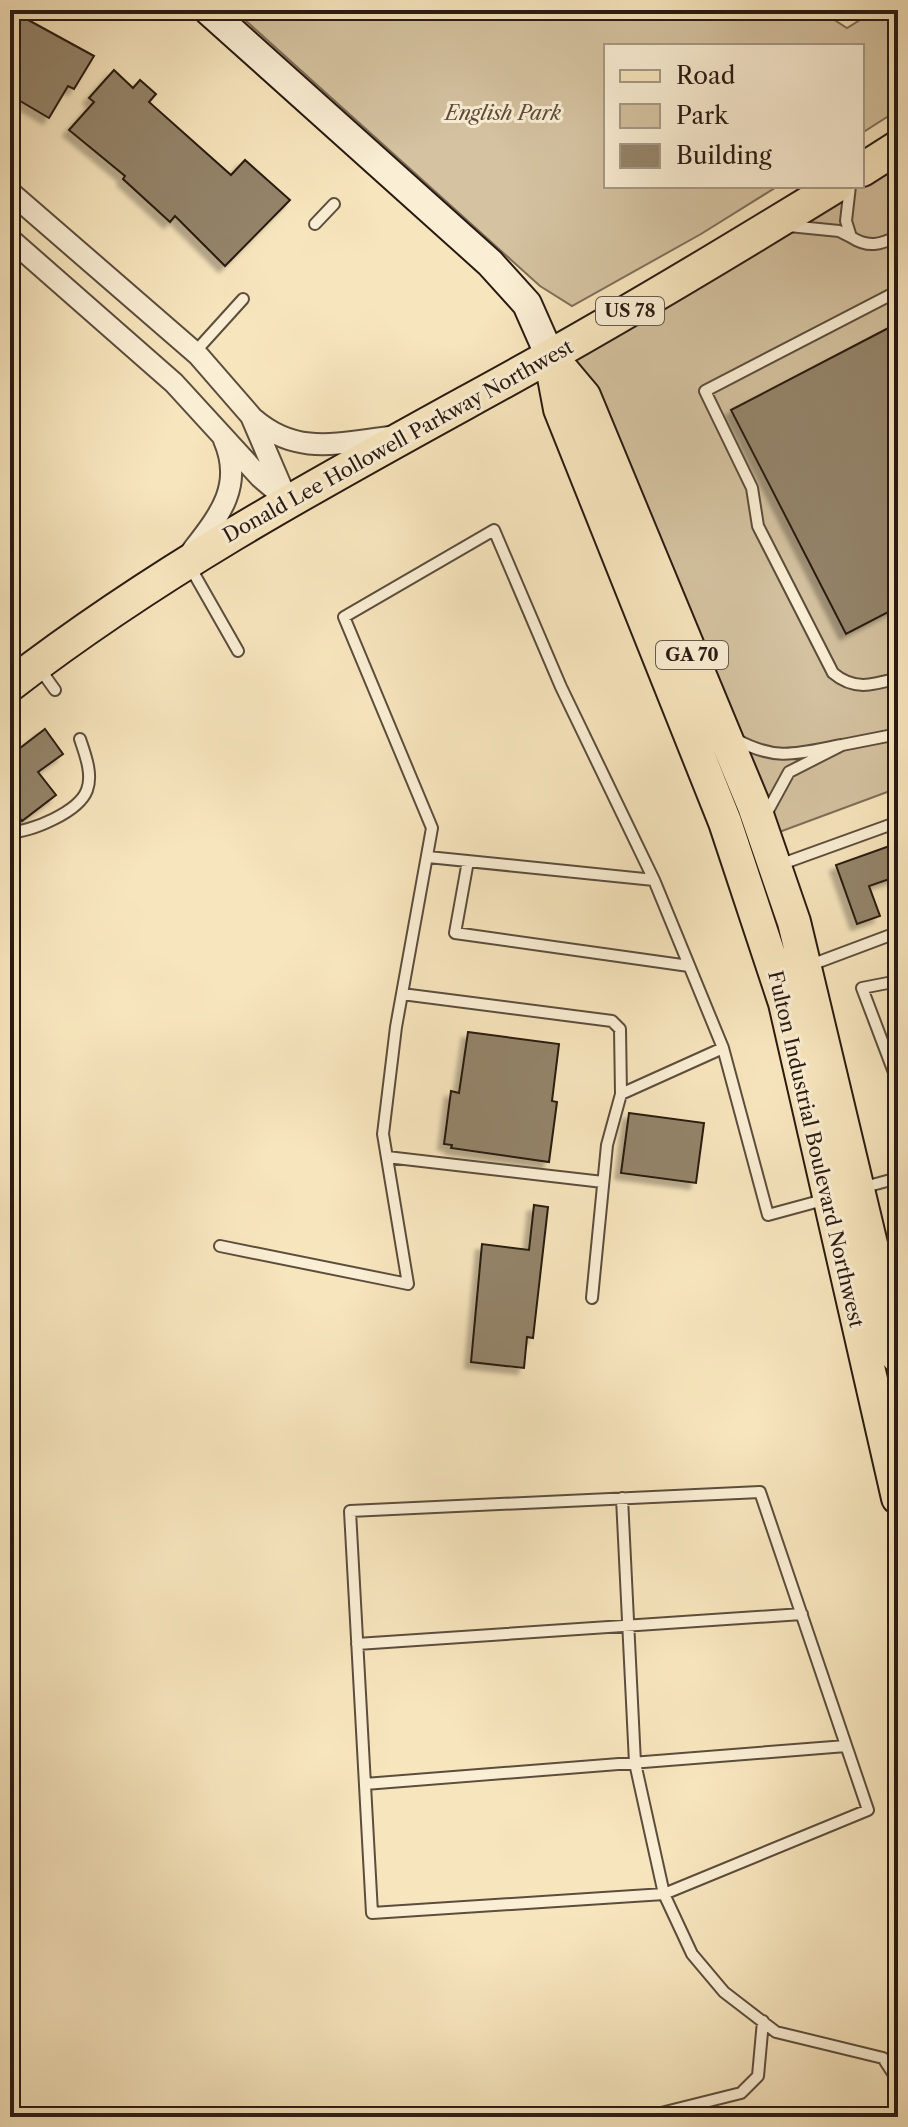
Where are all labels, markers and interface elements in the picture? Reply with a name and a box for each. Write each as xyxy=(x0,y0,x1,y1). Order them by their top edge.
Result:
legend xyxy=(604,44,864,188)
text: Road xyxy=(676,61,736,90)
park label: English Park xyxy=(443,101,562,125)
text: Park xyxy=(676,101,729,130)
text: Building xyxy=(676,141,772,170)
road number: US 78 xyxy=(596,297,664,325)
street label: Donald Lee Hollowell Parkway Northwest xyxy=(219,334,577,548)
road number: GA 70 xyxy=(656,641,728,669)
street label: Fulton Industrial Boulevard Northwest xyxy=(763,968,869,1330)

